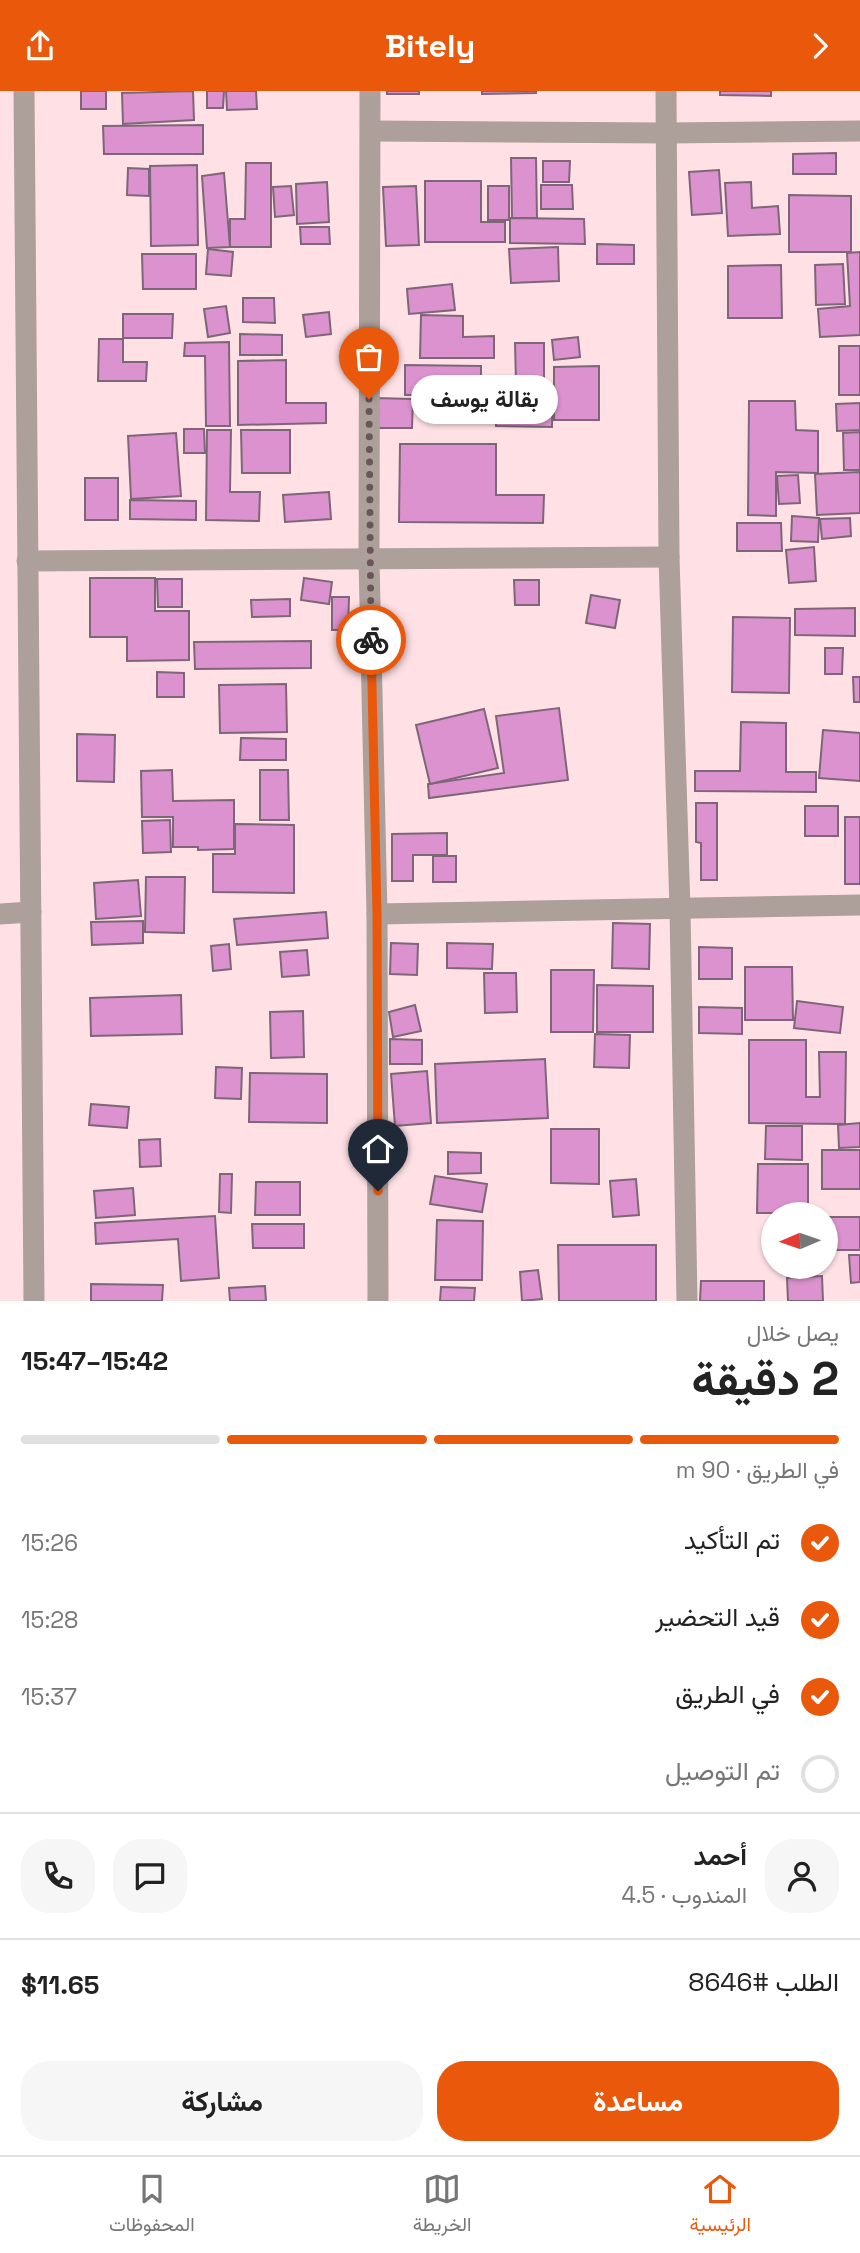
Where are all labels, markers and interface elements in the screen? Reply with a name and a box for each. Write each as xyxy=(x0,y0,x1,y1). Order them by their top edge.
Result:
text: Bitely xyxy=(385,26,475,66)
icon: share xyxy=(21,27,59,65)
icon: forward xyxy=(801,27,839,65)
pin xyxy=(339,327,399,399)
icon: bag xyxy=(350,338,388,376)
callout: بقالة يوسف xyxy=(411,375,558,423)
text: بقالة يوسف xyxy=(430,384,539,414)
courier xyxy=(336,605,406,675)
icon: bike xyxy=(352,621,390,659)
pin xyxy=(348,1119,408,1191)
icon: home xyxy=(359,1130,397,1168)
north arrow xyxy=(761,1202,838,1279)
map controls xyxy=(761,1202,838,1279)
text: يصل خلال xyxy=(747,1318,839,1348)
text: 15:42–15:47 xyxy=(21,1344,168,1378)
text: 2 دقيقة xyxy=(692,1350,839,1408)
text: في الطريق · 90 m xyxy=(676,1455,839,1485)
text: تم التأكيد xyxy=(684,1523,780,1557)
icon: check xyxy=(801,1524,839,1562)
text: 15:26 xyxy=(21,1528,78,1558)
text: قيد التحضير xyxy=(655,1600,780,1634)
icon: check xyxy=(801,1601,839,1639)
text: 15:28 xyxy=(21,1605,78,1635)
text: في الطريق xyxy=(675,1677,780,1711)
icon: check xyxy=(801,1678,839,1716)
text: 15:37 xyxy=(21,1682,77,1712)
text: تم التوصيل xyxy=(665,1754,780,1788)
button: phone xyxy=(21,1839,95,1913)
button: chat xyxy=(113,1839,187,1913)
text: أحمد xyxy=(694,1839,747,1873)
button: person xyxy=(765,1839,839,1913)
text: المندوب · 4.5 xyxy=(621,1880,747,1910)
text: الطلب #8646 xyxy=(688,1965,839,1999)
text: $11.65 xyxy=(21,1968,99,2002)
button: مشاركة xyxy=(21,2061,423,2141)
button: مساعدة xyxy=(437,2061,839,2141)
tab: المحفوظات xyxy=(109,2170,195,2241)
tab: الخريطة xyxy=(413,2170,471,2241)
tab: الرئيسية xyxy=(690,2170,751,2241)

